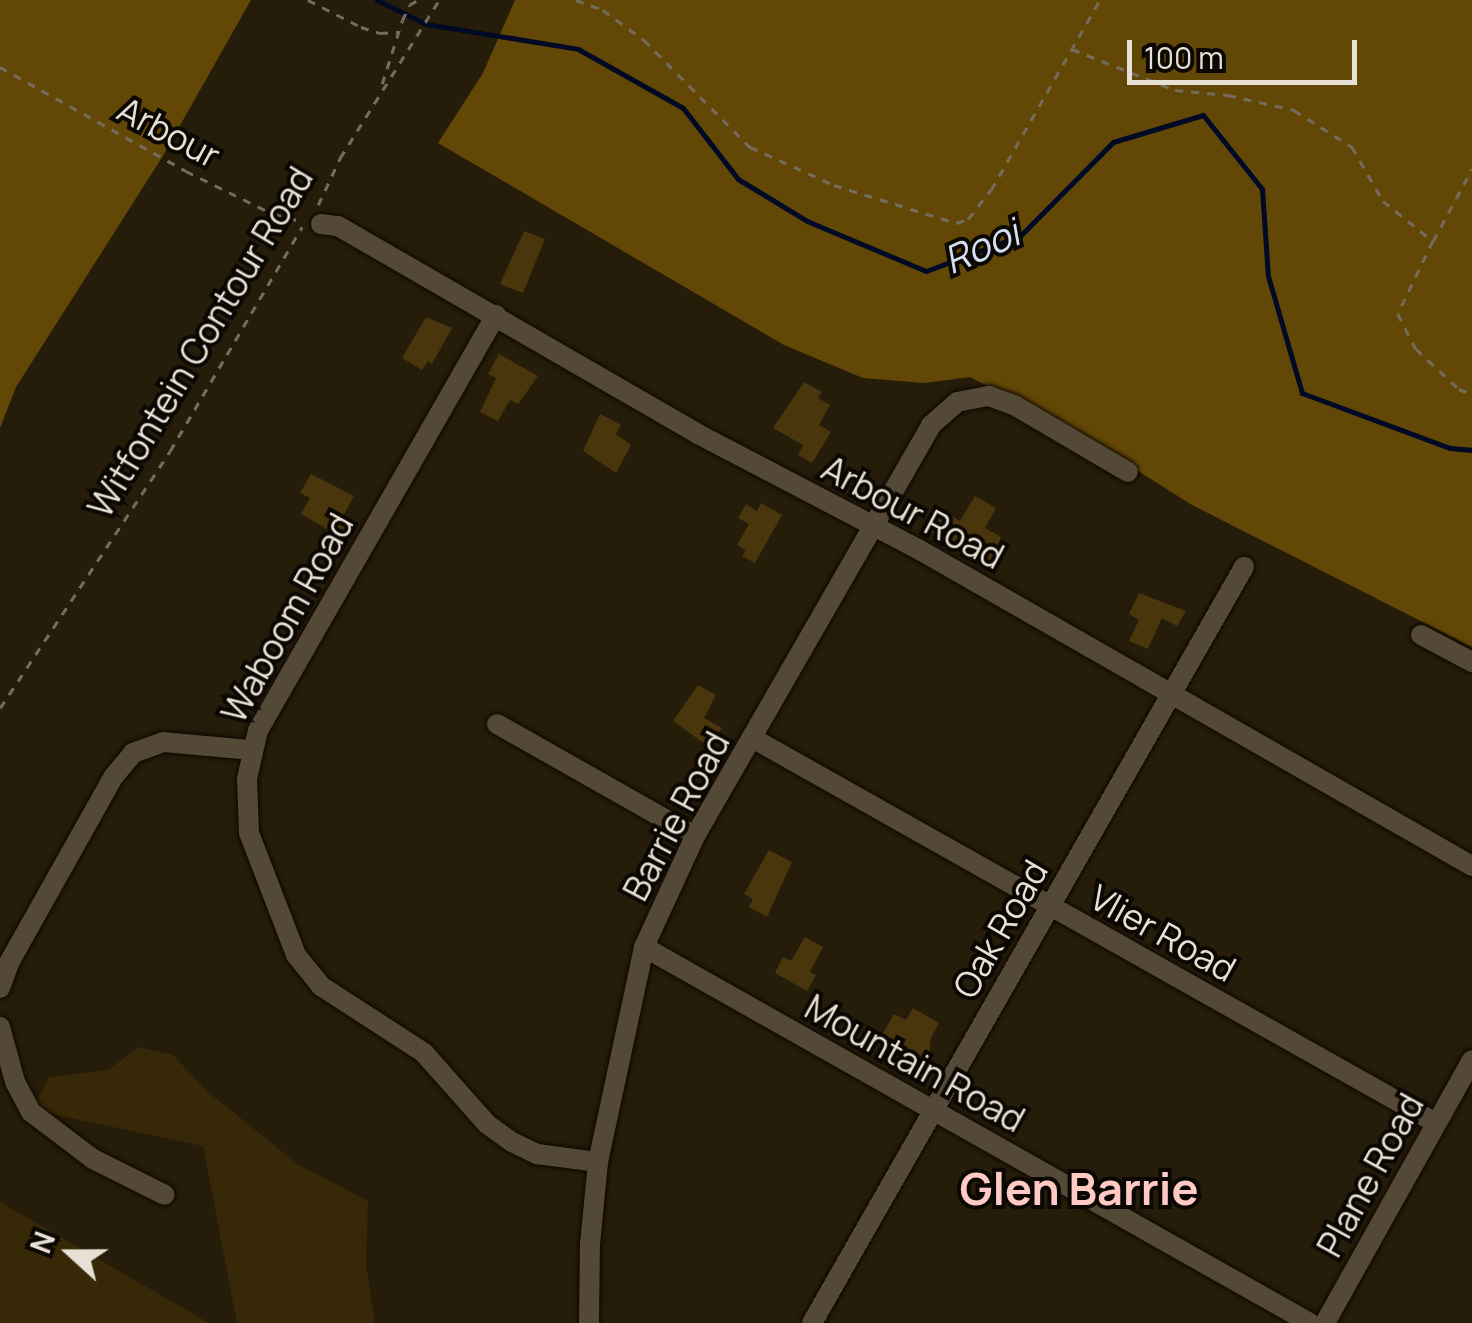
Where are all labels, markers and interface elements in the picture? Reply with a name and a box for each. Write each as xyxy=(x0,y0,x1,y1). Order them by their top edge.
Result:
scale bar xyxy=(1132,20,1362,82)
text: 100 m xyxy=(1144,37,1224,78)
street label: Arbour xyxy=(111,88,227,176)
street label: Witfontein Contour Road xyxy=(79,159,321,525)
water label: Rooi xyxy=(936,209,1026,283)
street label: Arbour Road xyxy=(815,447,1011,577)
street label: Waboom Road xyxy=(212,506,362,730)
street label: Barrie Road xyxy=(614,725,738,907)
street label: Oak Road xyxy=(944,853,1056,1005)
street label: Vlier Road xyxy=(1083,876,1243,990)
street label: Mountain Road xyxy=(798,985,1032,1141)
street label: Plane Road xyxy=(1308,1086,1432,1264)
district label: Glen Barrie xyxy=(959,1162,1199,1216)
north arrow xyxy=(20,1203,120,1303)
text: N xyxy=(21,1226,63,1258)

